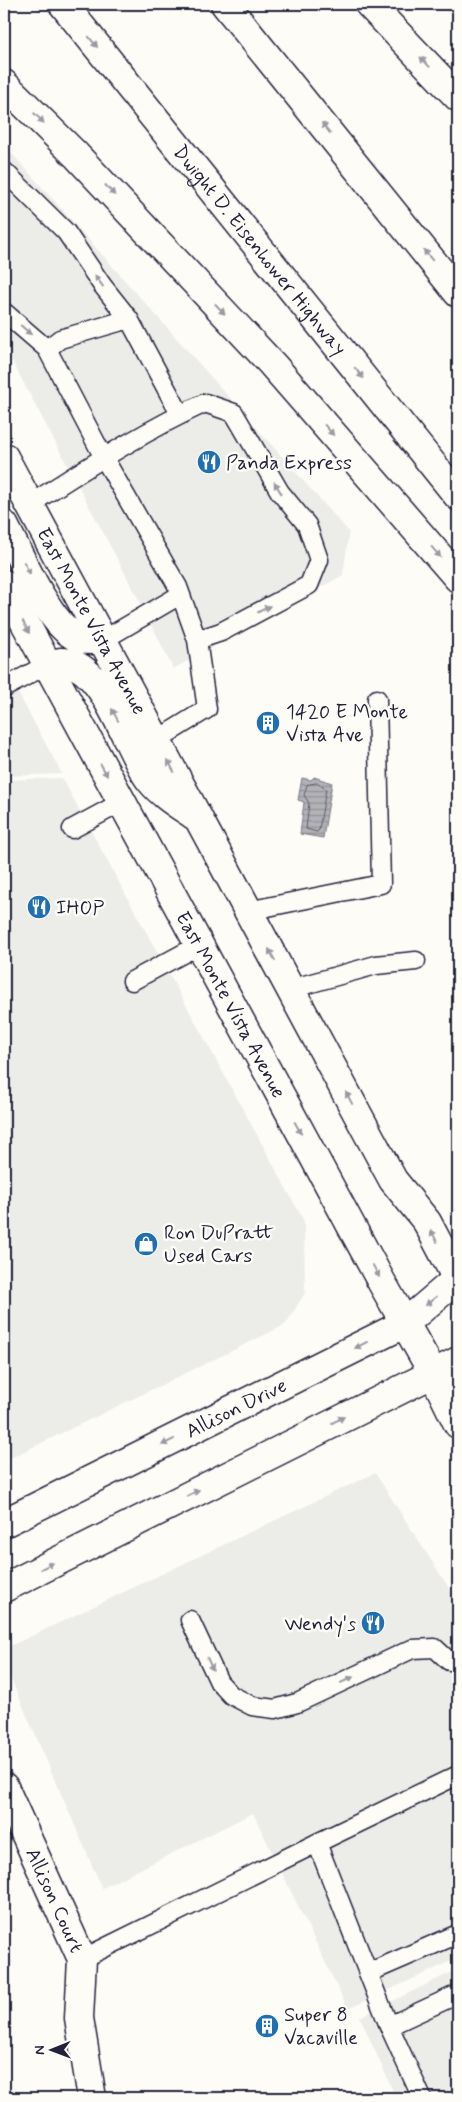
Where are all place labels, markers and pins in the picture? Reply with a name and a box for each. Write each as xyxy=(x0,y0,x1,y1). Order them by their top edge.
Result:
restaurant icon: Panda Express xyxy=(196,449,222,475)
place label: Panda Express xyxy=(226,450,352,477)
place label: 1420 E Monte Vista Ave xyxy=(286,699,408,749)
building icon: 1420 E Monte Vista Ave xyxy=(255,710,281,736)
restaurant icon: IHOP xyxy=(26,894,52,920)
place label: IHOP xyxy=(56,895,105,922)
place label: Ron DuPratt Used Cars xyxy=(164,1220,274,1270)
shop icon: Ron DuPratt Used Cars xyxy=(133,1231,159,1257)
restaurant icon: Wendy's xyxy=(360,1610,386,1636)
place label: Wendy's xyxy=(285,1611,356,1638)
place label: Super 8 Vacaville xyxy=(284,2002,358,2052)
building icon: Super 8 Vacaville xyxy=(254,2013,280,2039)

